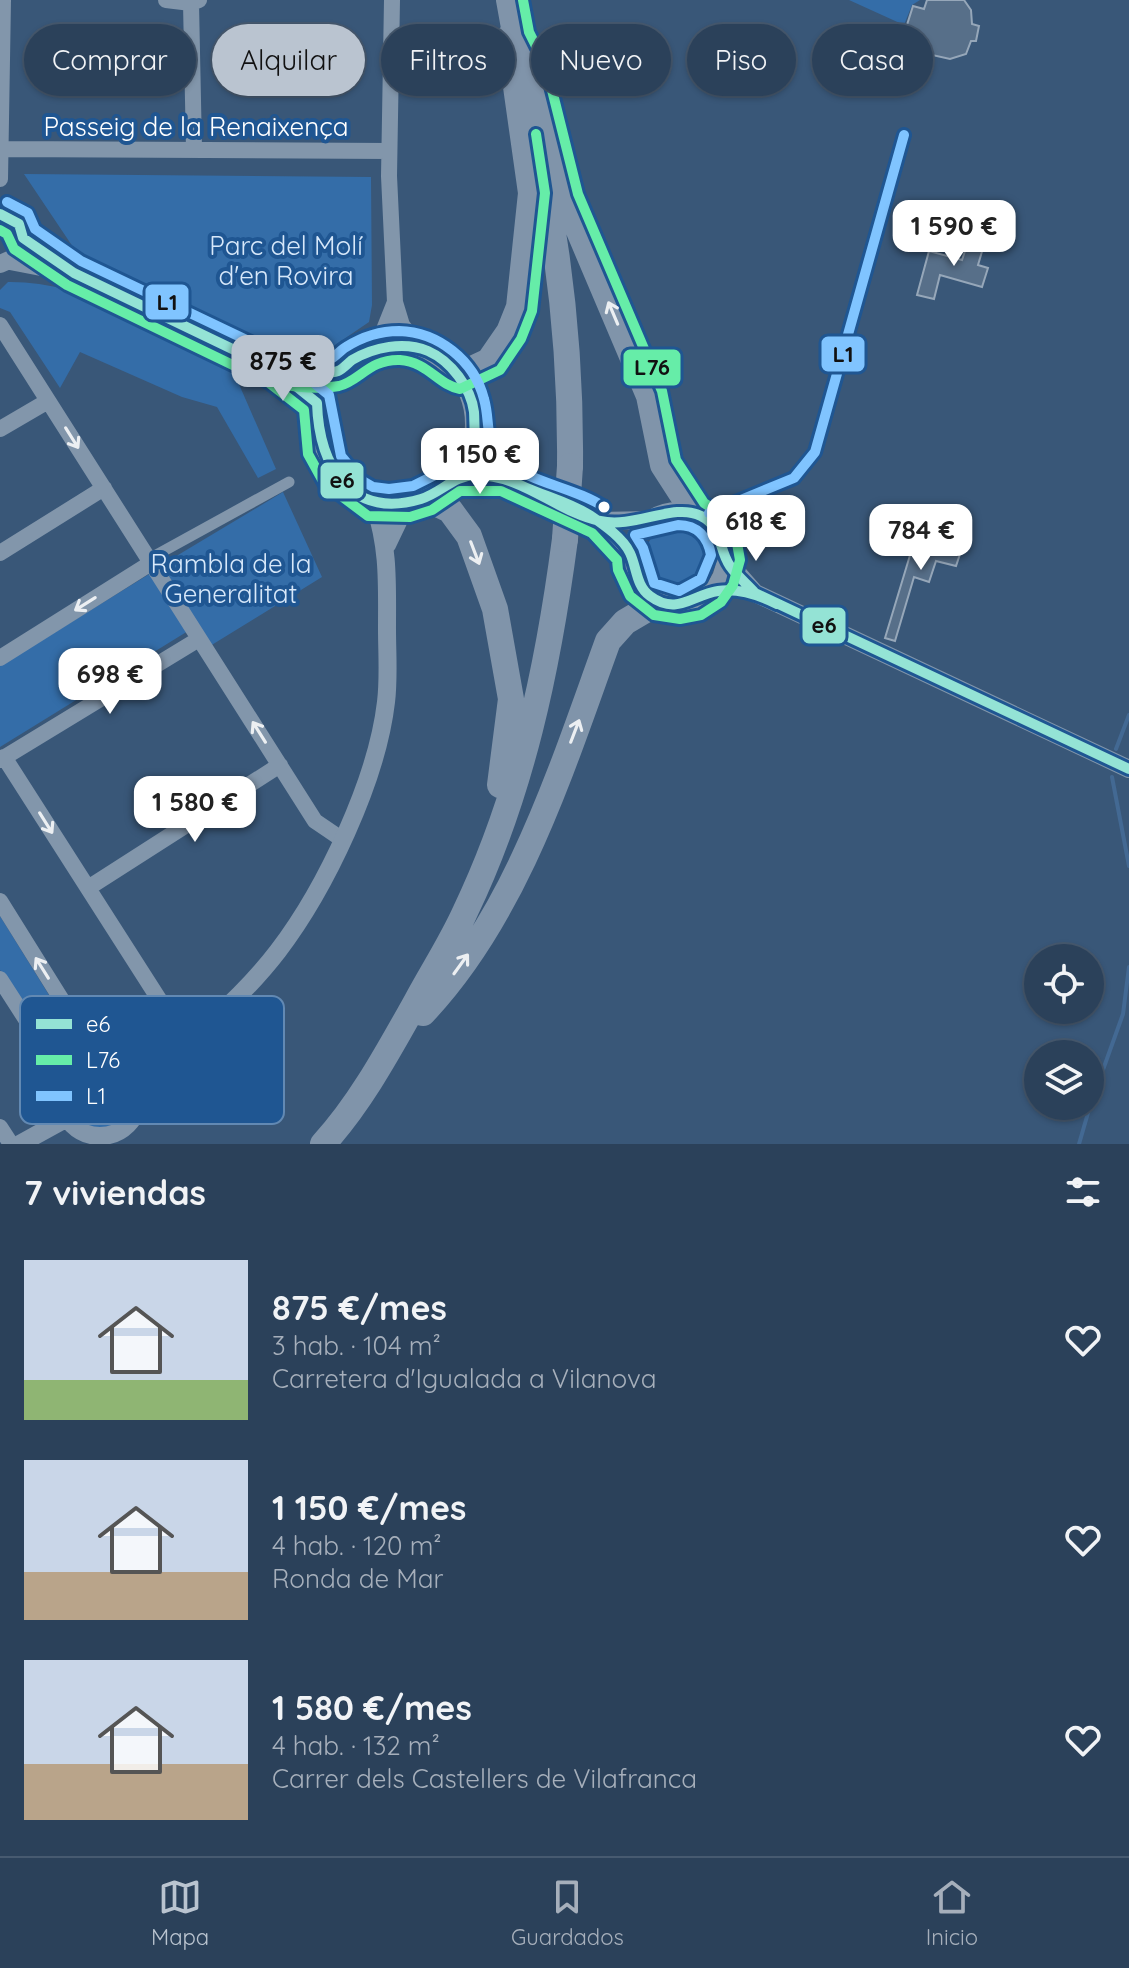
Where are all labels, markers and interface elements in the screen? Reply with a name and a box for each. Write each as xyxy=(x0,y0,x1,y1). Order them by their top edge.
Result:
chip: Comprar xyxy=(24,24,196,96)
chip: Alquilar xyxy=(212,24,365,96)
chip: Filtros xyxy=(381,24,515,96)
chip: Nuevo xyxy=(531,24,671,96)
chip: Piso xyxy=(687,24,796,96)
chip: Casa xyxy=(812,24,933,96)
street label: Passeig de la Renaixença xyxy=(43,110,349,143)
pin: 1 590 € xyxy=(880,200,1028,268)
text: 1 590 € xyxy=(911,209,997,242)
park label: Parc del Molí d'en Rovira xyxy=(209,229,363,292)
line badge: L1 xyxy=(144,283,190,321)
text: L1 xyxy=(157,288,177,316)
one-way arrow xyxy=(604,301,619,326)
pin: 875 € xyxy=(227,335,339,403)
line badge: L1 xyxy=(820,335,866,373)
text: L1 xyxy=(833,340,853,368)
text: 875 € xyxy=(249,344,317,377)
line badge: L76 xyxy=(622,348,682,387)
text: L76 xyxy=(634,353,670,381)
one-way arrow xyxy=(63,427,80,449)
pin: 1 150 € xyxy=(406,428,554,496)
text: 1 150 € xyxy=(439,437,521,470)
line badge: e6 xyxy=(319,461,365,500)
text: e6 xyxy=(329,466,355,494)
pin: 618 € xyxy=(700,495,812,563)
unlabelled marker xyxy=(596,499,612,515)
text: 618 € xyxy=(725,504,787,537)
pin: 784 € xyxy=(865,504,977,572)
text: 784 € xyxy=(887,513,955,546)
one-way arrow xyxy=(469,540,483,565)
park label: Rambla de la Generalitat xyxy=(151,547,311,610)
one-way arrow xyxy=(74,597,97,613)
line badge: e6 xyxy=(801,606,847,645)
text: e6 xyxy=(811,611,837,639)
pin: 698 € xyxy=(54,648,166,716)
text: 698 € xyxy=(77,657,143,690)
one-way arrow xyxy=(569,719,583,744)
one-way arrow xyxy=(250,721,266,744)
pin: 1 580 € xyxy=(121,776,269,844)
text: 1 580 € xyxy=(152,785,238,818)
one-way arrow xyxy=(39,811,55,834)
map controls xyxy=(1024,944,1104,1120)
button: locate xyxy=(1024,944,1104,1024)
one-way arrow xyxy=(453,954,470,975)
one-way arrow xyxy=(34,957,50,980)
legend xyxy=(20,996,284,1124)
text: e6 xyxy=(86,1010,110,1038)
button: layers xyxy=(1024,1040,1104,1120)
text: L76 xyxy=(86,1046,120,1074)
text: L1 xyxy=(86,1082,106,1110)
icon: filters xyxy=(1061,1170,1105,1214)
text: 7 viviendas xyxy=(24,1171,206,1214)
text: 875 €/mes xyxy=(272,1286,447,1329)
icon: home xyxy=(88,1292,184,1388)
icon: heart xyxy=(1061,1318,1105,1362)
text: 3 hab. · 104 m² xyxy=(272,1329,441,1362)
text: Carretera d'Igualada a Vilanova xyxy=(272,1362,657,1395)
text: 1 150 €/mes xyxy=(272,1486,466,1529)
icon: home xyxy=(88,1492,184,1588)
icon: heart xyxy=(1061,1518,1105,1562)
text: 4 hab. · 120 m² xyxy=(272,1529,442,1562)
text: Ronda de Mar xyxy=(272,1562,443,1595)
text: 1 580 €/mes xyxy=(272,1686,472,1729)
icon: home xyxy=(88,1692,184,1788)
icon: heart xyxy=(1061,1718,1105,1762)
text: 4 hab. · 132 m² xyxy=(272,1729,440,1762)
text: Carrer dels Castellers de Vilafranca xyxy=(272,1762,697,1795)
tab: Mapa xyxy=(151,1875,209,1951)
tab: Guardados xyxy=(511,1875,624,1951)
tab: Inicio xyxy=(926,1875,978,1951)

